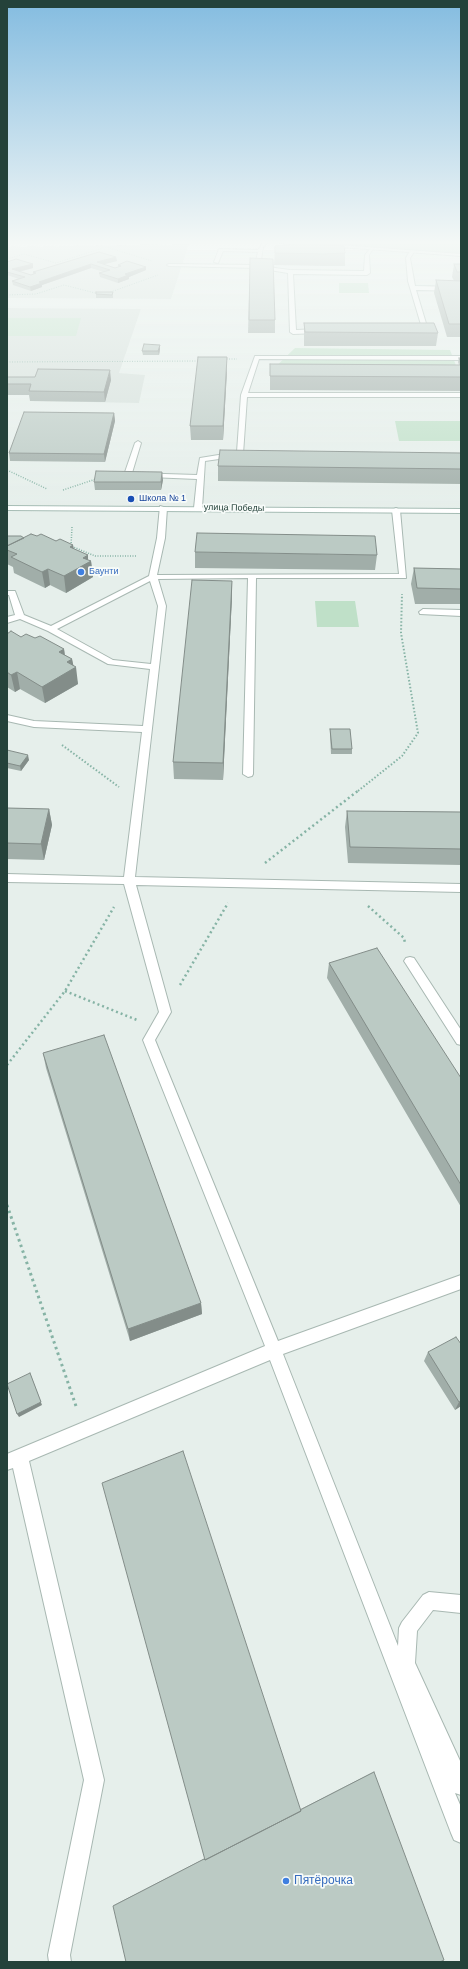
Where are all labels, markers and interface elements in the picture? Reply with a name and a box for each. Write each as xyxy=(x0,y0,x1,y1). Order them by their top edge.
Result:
marker: Школа № 1 xyxy=(126,494,136,504)
place label: Школа № 1 xyxy=(139,494,186,504)
street label: улица Победы xyxy=(204,502,264,514)
marker: Баунти xyxy=(76,567,86,577)
place label: Баунти xyxy=(89,567,118,577)
place label: Пятёрочка xyxy=(294,1874,353,1888)
marker: Пятёрочка xyxy=(281,1876,291,1886)

